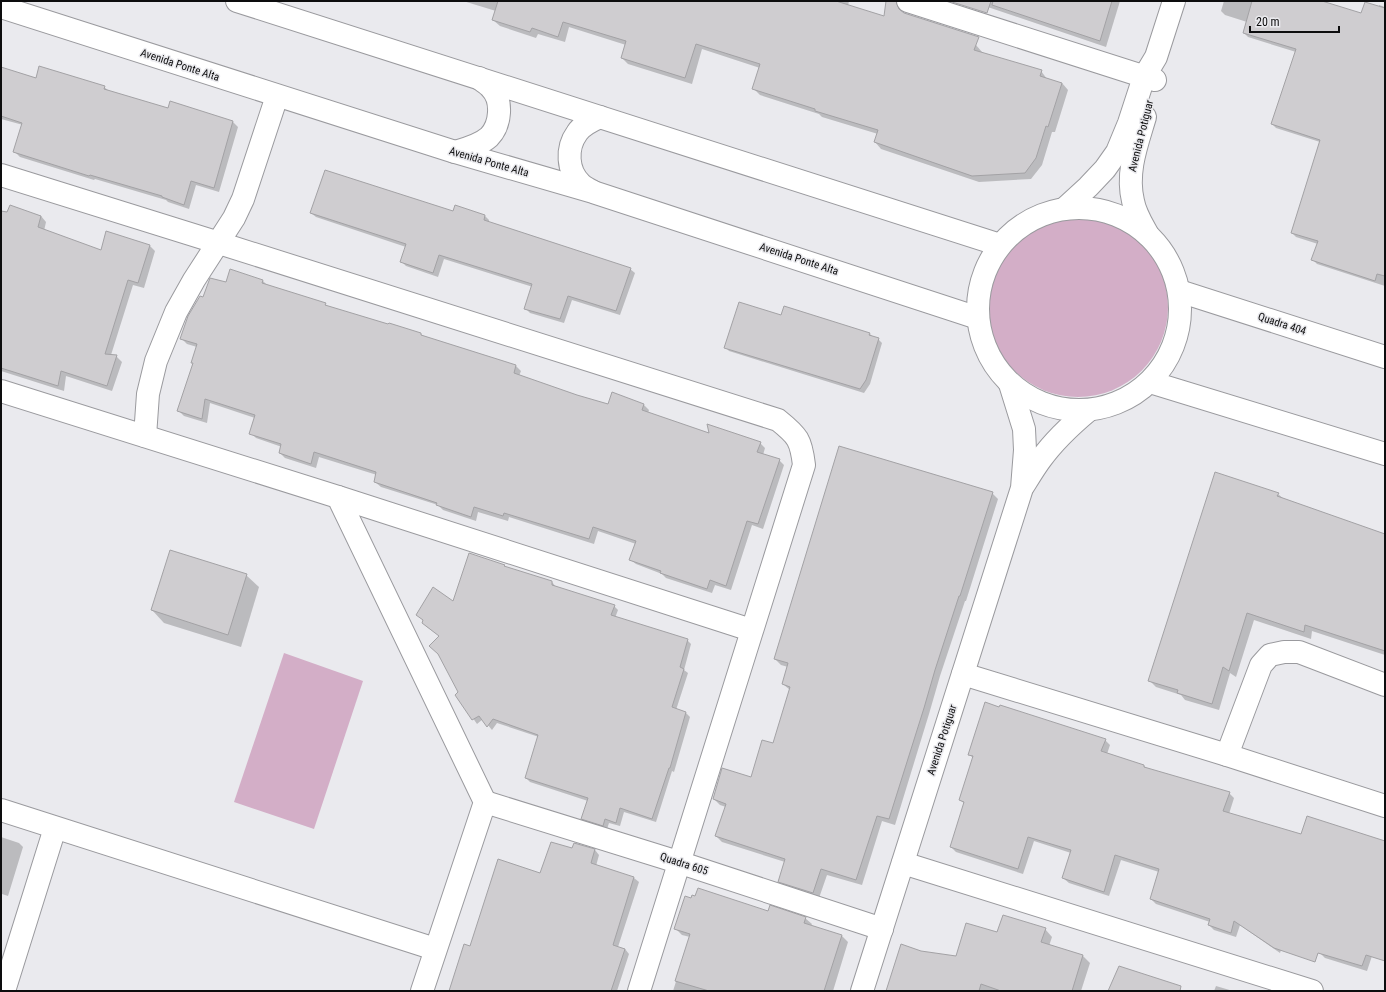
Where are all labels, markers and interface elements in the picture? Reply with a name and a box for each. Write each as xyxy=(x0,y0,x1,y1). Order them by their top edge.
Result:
scale bar xyxy=(1250,8,1339,34)
text: 20 m xyxy=(1256,15,1280,29)
street label: Avenida Ponte Alta xyxy=(139,46,221,84)
street label: Avenida Potiguar xyxy=(1126,98,1156,173)
street label: Avenida Ponte Alta xyxy=(448,144,530,180)
street label: Avenida Ponte Alta xyxy=(758,240,840,278)
street label: Quadra 404 xyxy=(1256,310,1308,338)
street label: Avenida Potiguar xyxy=(924,702,960,777)
street label: Quadra 605 xyxy=(658,850,710,878)

